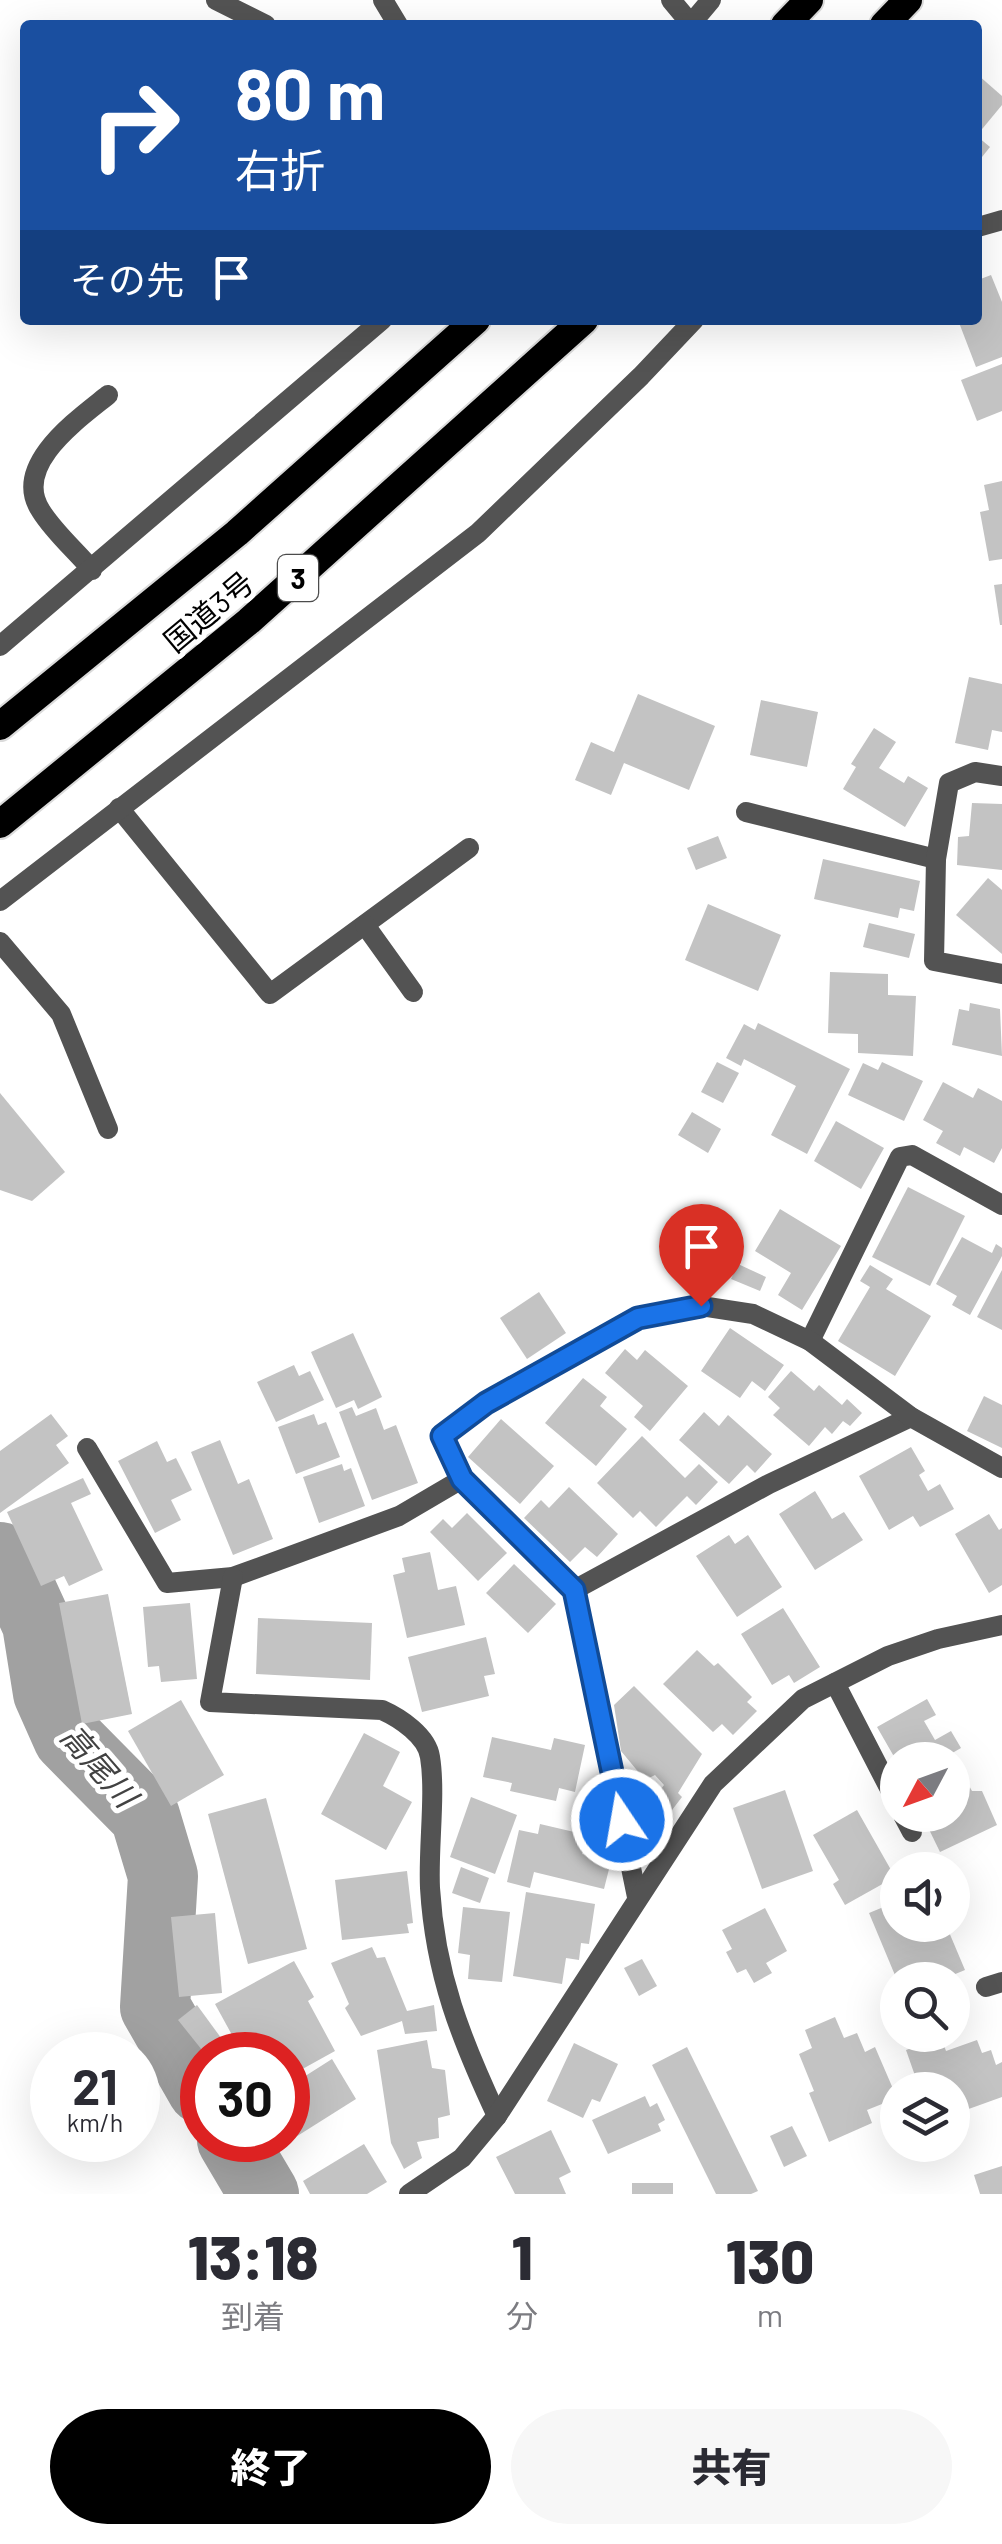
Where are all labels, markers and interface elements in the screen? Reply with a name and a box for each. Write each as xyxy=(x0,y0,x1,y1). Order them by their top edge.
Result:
text: 80 m xyxy=(235,50,385,134)
icon: right xyxy=(70,60,200,190)
text: 右折 xyxy=(235,142,325,196)
icon: arrive xyxy=(204,250,259,305)
text: その先 xyxy=(70,256,184,302)
road number: 3 xyxy=(278,555,318,601)
street label: 国道3号 xyxy=(156,563,260,659)
pin xyxy=(659,1204,744,1307)
icon: arrive xyxy=(674,1219,729,1274)
water label: 高尾川 xyxy=(54,1716,148,1816)
north arrow xyxy=(880,1742,970,1832)
map controls xyxy=(880,1742,970,2162)
position arrow xyxy=(570,1768,674,1872)
button: sound xyxy=(880,1852,970,1942)
button: search xyxy=(880,1962,970,2052)
speed limit sign: 30 xyxy=(180,2032,310,2162)
text: 21 xyxy=(72,2055,118,2115)
button: layers xyxy=(880,2072,970,2162)
text: km/h xyxy=(67,2107,123,2137)
text: 13:18 xyxy=(188,2220,318,2292)
text: 1 xyxy=(512,2220,533,2292)
text: 130 xyxy=(726,2224,814,2296)
text: m xyxy=(757,2295,783,2333)
text: 到着 xyxy=(221,2296,285,2334)
text: 分 xyxy=(506,2296,538,2334)
button: 終了 xyxy=(50,2409,491,2524)
button: 共有 xyxy=(511,2409,952,2524)

